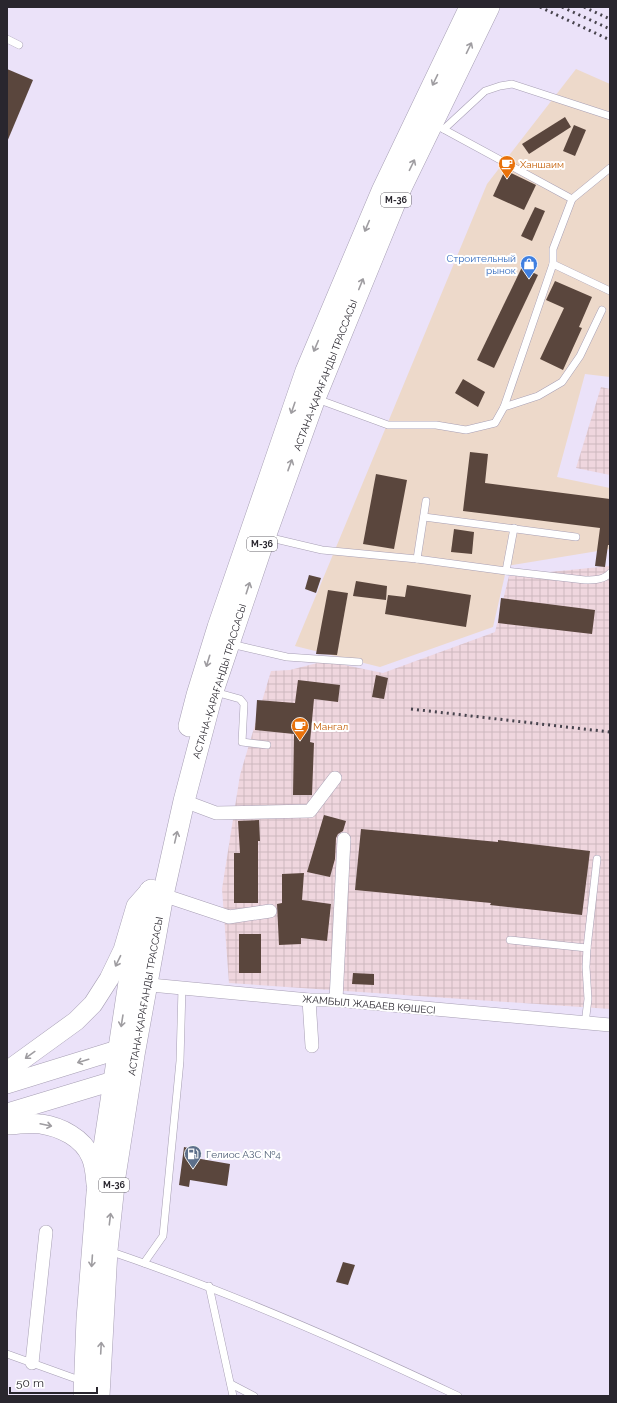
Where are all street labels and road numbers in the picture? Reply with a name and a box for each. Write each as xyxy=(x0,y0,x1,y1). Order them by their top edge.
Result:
road number: M-36 xyxy=(381,193,411,207)
street label: АСТАНА-ҚАРАҒАНДЫ ТРАССАСЫ xyxy=(291,298,359,452)
road number: M-36 xyxy=(247,537,277,551)
street label: АСТАНА-ҚАРАҒАНДЫ ТРАССАСЫ xyxy=(191,603,248,760)
street label: АСТАНА-ҚАРАҒАНДЫ ТРАССАСЫ xyxy=(126,916,165,1076)
street label: ЖАМБЫЛ ЖАБАЕВ КӨШЕСІ xyxy=(302,993,436,1016)
road number: M-36 xyxy=(99,1178,129,1192)

